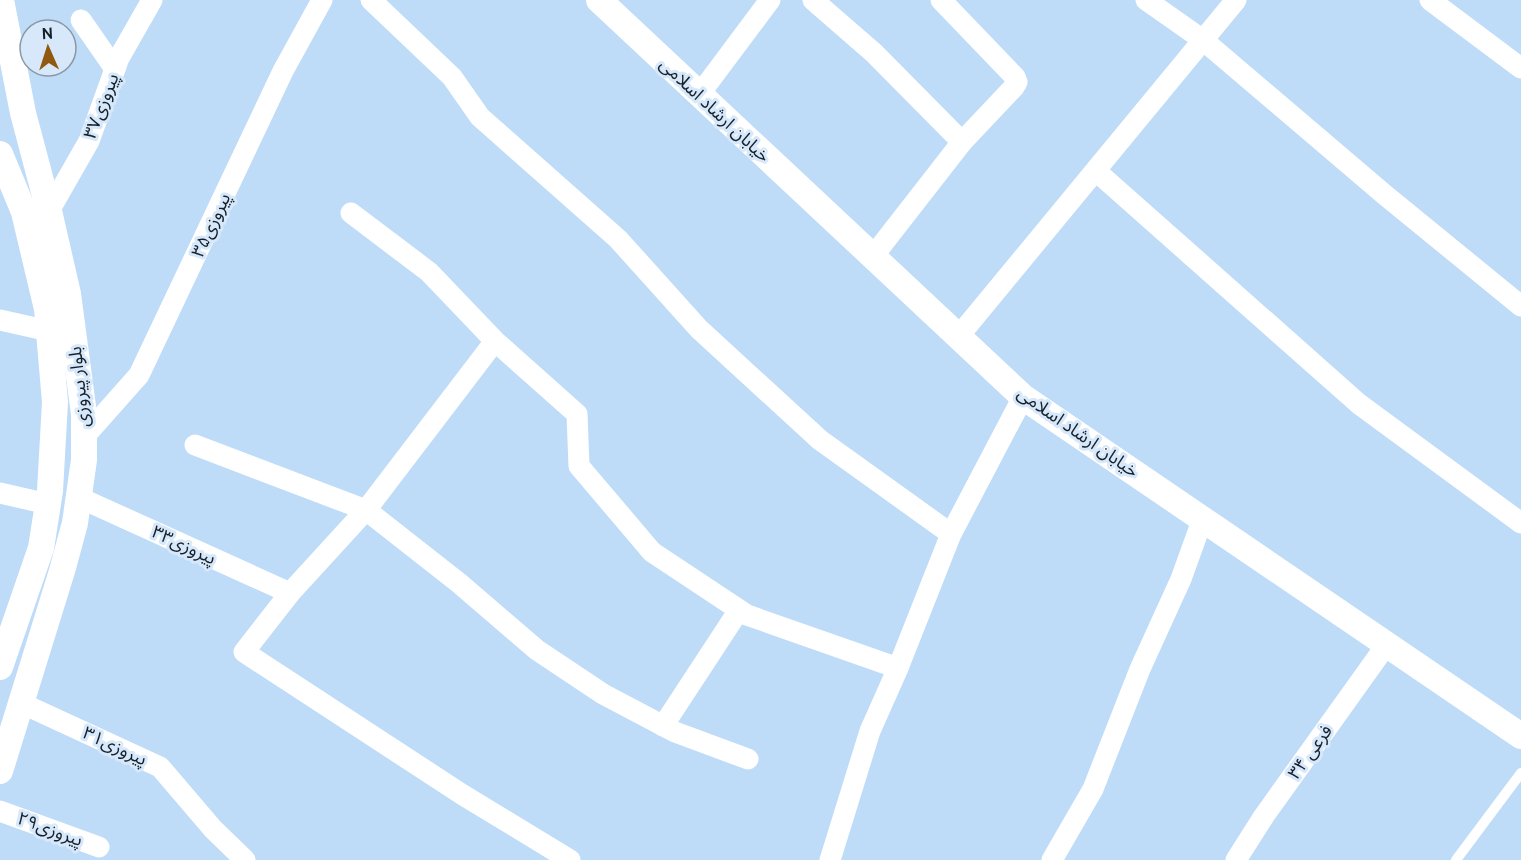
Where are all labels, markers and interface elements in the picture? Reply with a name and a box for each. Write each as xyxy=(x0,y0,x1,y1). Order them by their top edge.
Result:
north arrow xyxy=(18,18,78,78)
text: N xyxy=(41,24,53,43)
street label: خیابان ارشاد اسلامی xyxy=(655,53,775,167)
street label: پیروزی۳۷ xyxy=(79,70,124,142)
street label: پیروزی۳۵ xyxy=(187,189,236,261)
street label: بلوار پیروزی xyxy=(64,345,94,429)
street label: خیابان ارشاد اسلامی xyxy=(1013,382,1143,482)
street label: پیروزی۳۳ xyxy=(148,521,220,570)
street label: فرعی ۳۴ xyxy=(1283,721,1337,783)
street label: پیروزی۳۱ xyxy=(79,722,151,771)
street label: پیروزی۲۹ xyxy=(14,807,86,851)

